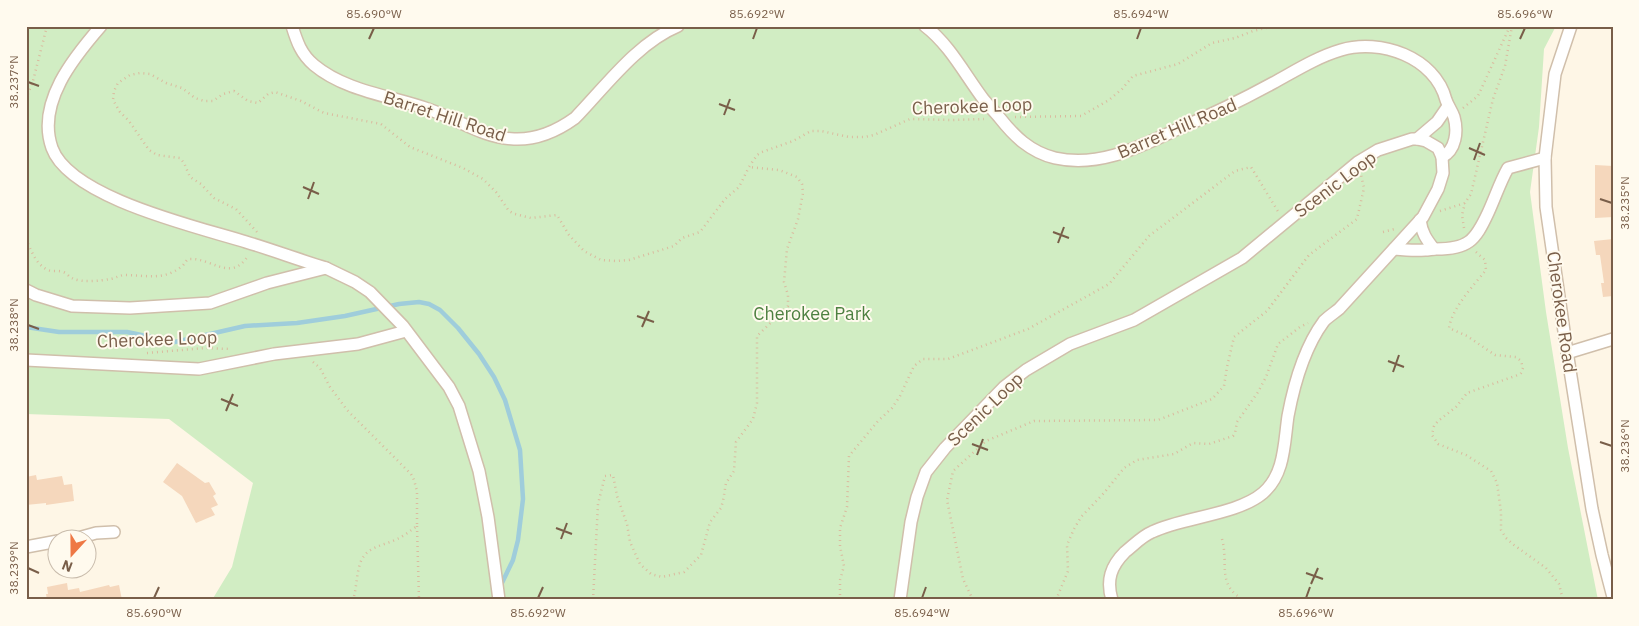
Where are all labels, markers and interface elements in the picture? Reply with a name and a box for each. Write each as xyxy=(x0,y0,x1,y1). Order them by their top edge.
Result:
text: 85.690°W xyxy=(346,6,402,21)
text: 85.692°W xyxy=(729,6,785,21)
text: 85.694°W xyxy=(1113,6,1169,21)
text: 85.696°W xyxy=(1497,6,1553,21)
text: 38.237°N xyxy=(6,55,21,109)
street label: Barret Hill Road xyxy=(381,85,509,147)
street label: Cherokee Loop xyxy=(911,92,1033,120)
street label: Barret Hill Road xyxy=(1114,93,1240,163)
street label: Scenic Loop xyxy=(1289,146,1381,222)
text: 38.235°N xyxy=(1617,176,1632,230)
street label: Cherokee Road xyxy=(1542,250,1582,374)
text: 38.238°N xyxy=(6,298,21,352)
park label: Cherokee Park xyxy=(753,302,871,325)
street label: Cherokee Loop xyxy=(96,325,218,353)
street label: Scenic Loop xyxy=(942,367,1028,451)
text: 38.236°N xyxy=(1617,419,1632,473)
north arrow xyxy=(48,528,98,578)
text: 38.239°N xyxy=(6,541,21,595)
text: N xyxy=(59,556,75,576)
text: 85.690°W xyxy=(126,605,182,620)
text: 85.692°W xyxy=(510,605,566,620)
text: 85.694°W xyxy=(894,605,950,620)
text: 85.696°W xyxy=(1278,605,1334,620)

